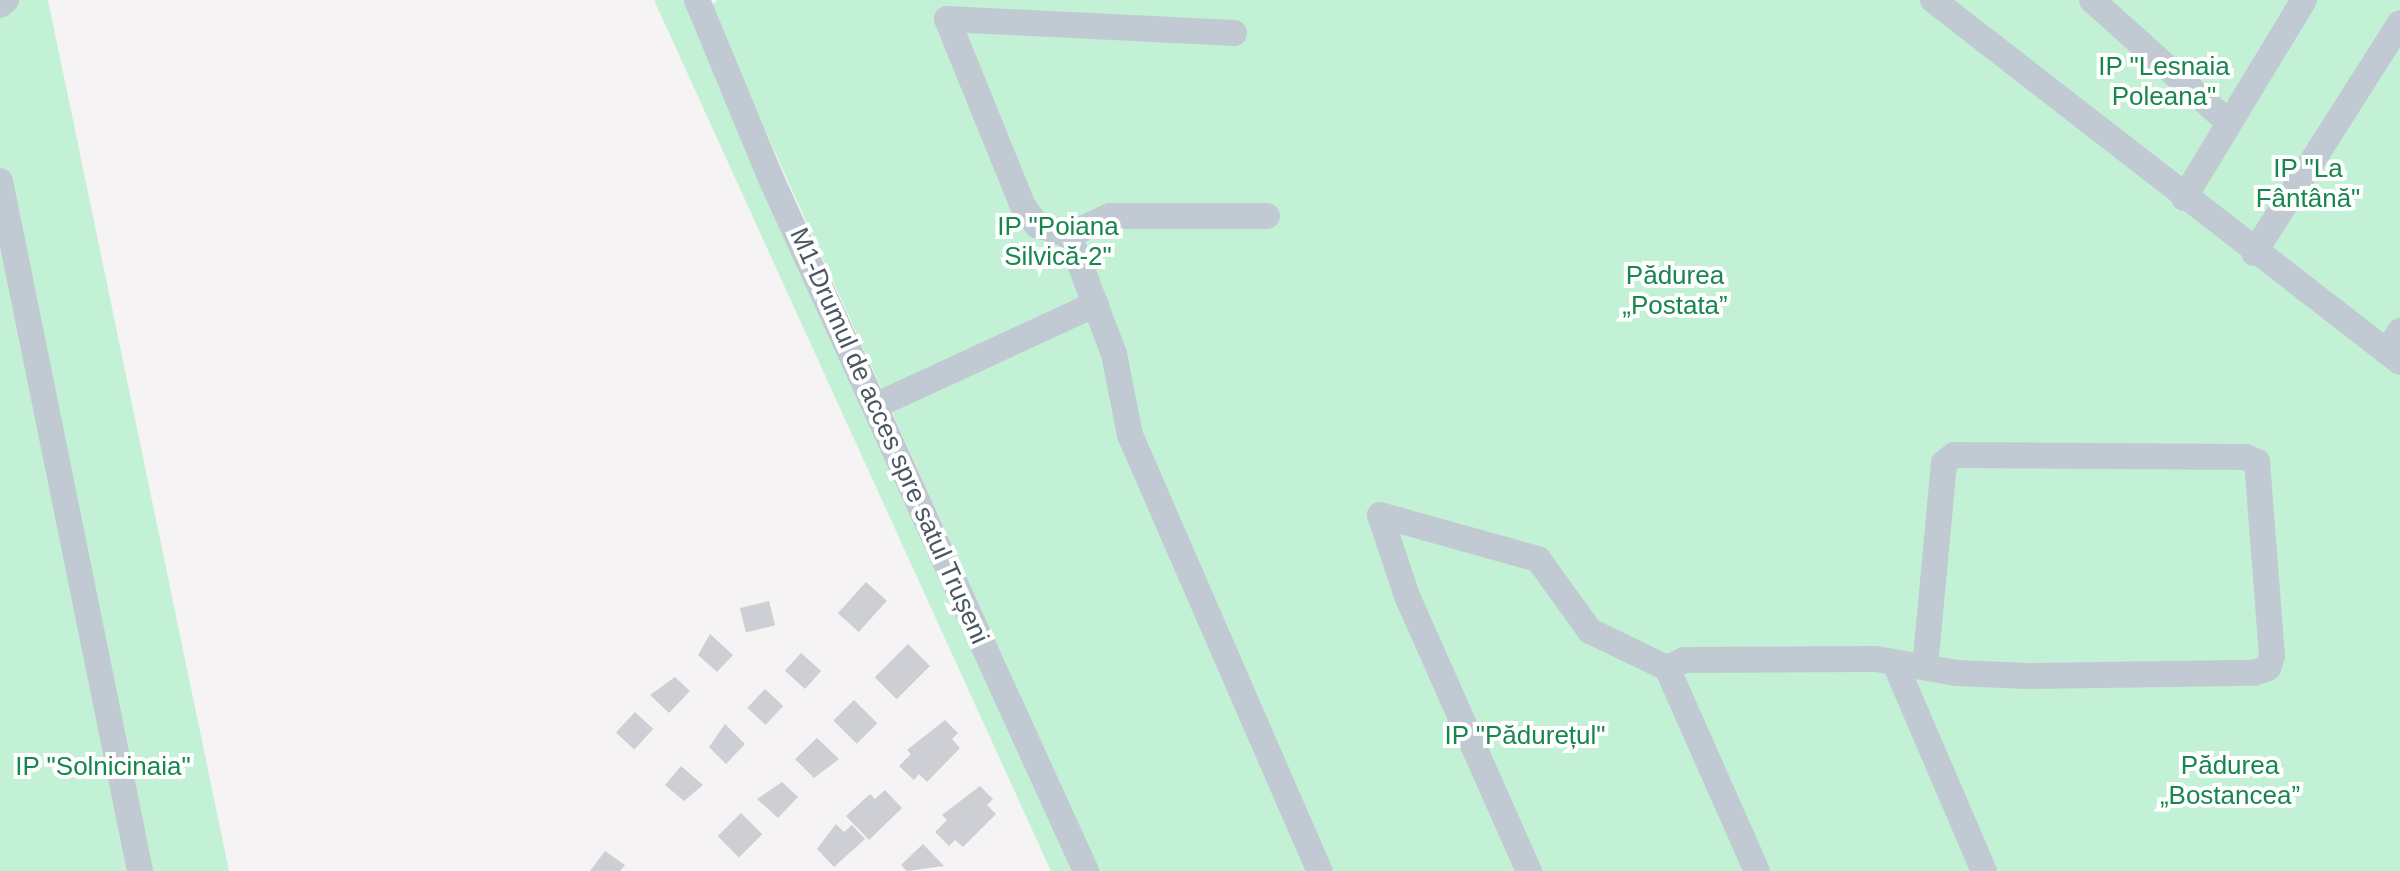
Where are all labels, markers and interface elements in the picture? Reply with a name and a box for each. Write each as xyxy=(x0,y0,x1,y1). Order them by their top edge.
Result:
park label: IP "Lesnaia Poleana" xyxy=(2098,51,2230,112)
park label: IP "La Fântână" xyxy=(2256,153,2360,214)
park label: IP "Poiana Silvică-2" xyxy=(997,211,1119,272)
street label: M1-Drumul de acces spre satul Trușeni xyxy=(783,223,995,649)
park label: Pădurea „Postata” xyxy=(1622,260,1728,322)
park label: IP "Pădurețul" xyxy=(1444,720,1606,752)
park label: Pădurea „Bostancea” xyxy=(2160,750,2300,812)
park label: IP "Solnicinaia" xyxy=(15,751,191,783)

